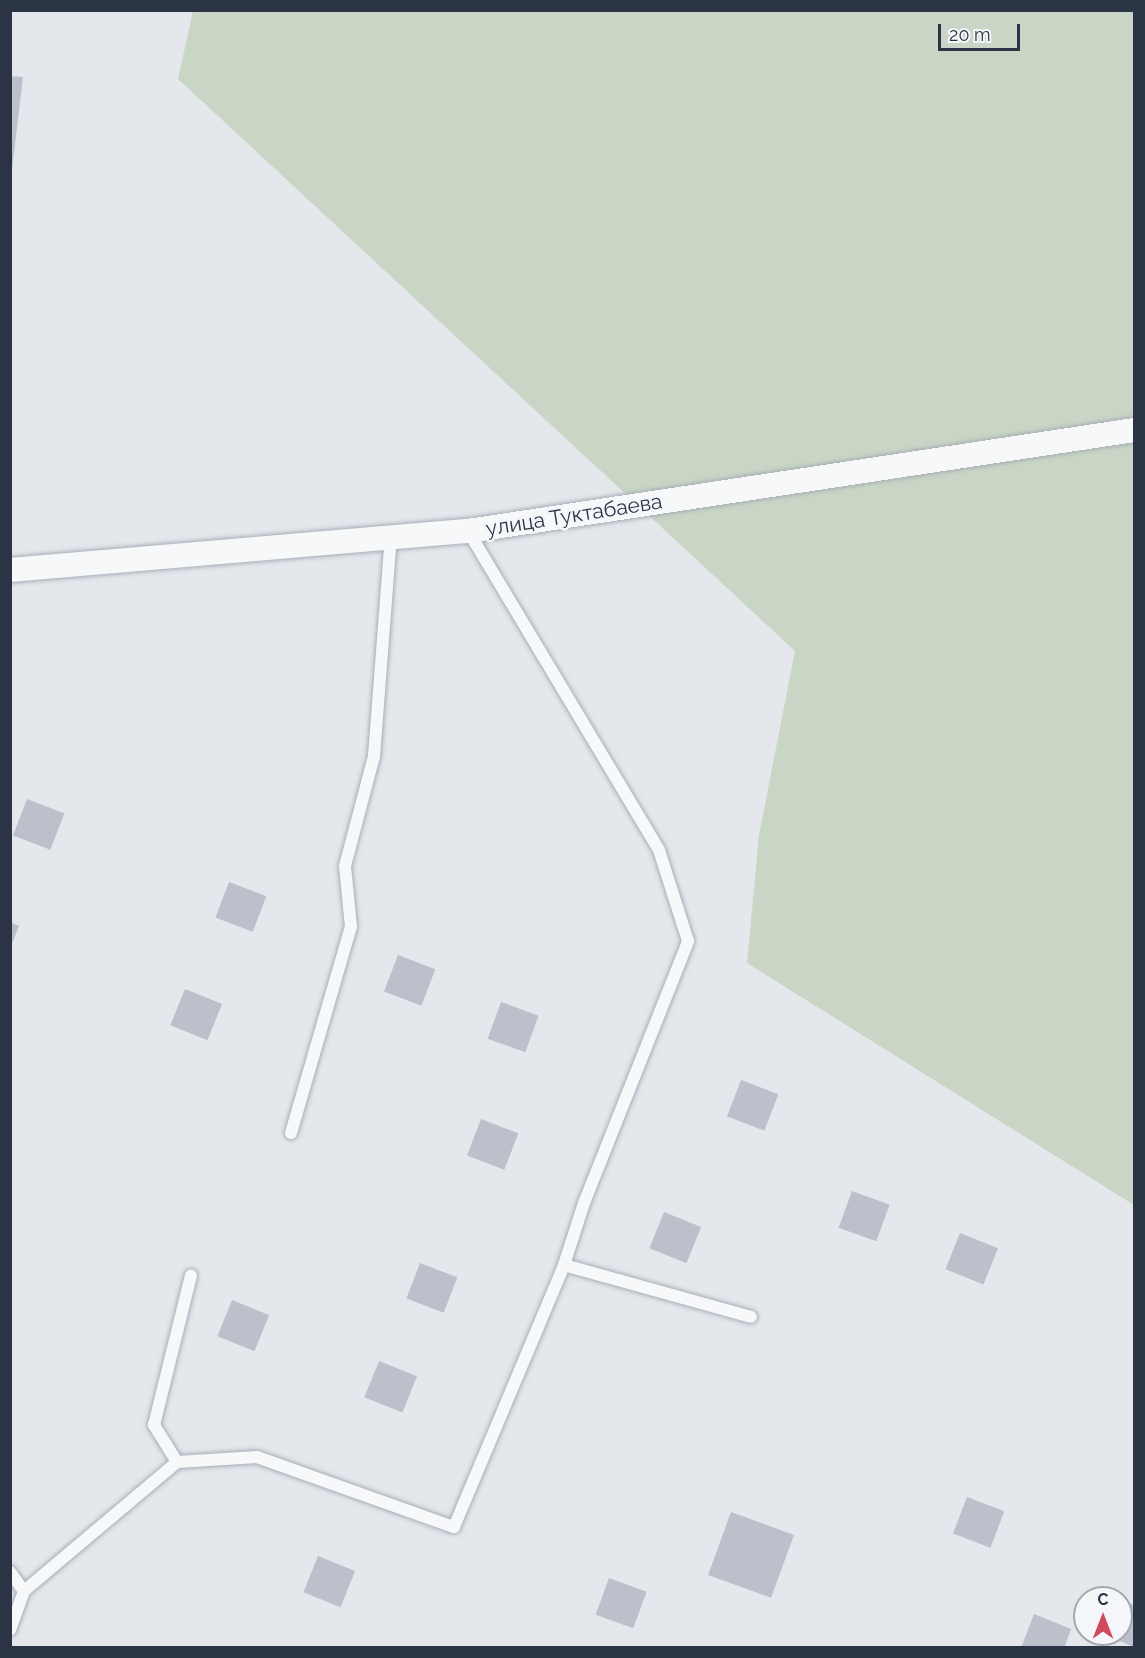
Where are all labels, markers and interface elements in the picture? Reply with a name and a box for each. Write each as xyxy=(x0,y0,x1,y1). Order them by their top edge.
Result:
scale bar xyxy=(941,12,1024,50)
text: 20 m xyxy=(949,24,991,45)
street label: улица Туктабаева xyxy=(484,489,664,541)
north arrow xyxy=(1073,1586,1133,1646)
text: С xyxy=(1098,1590,1108,1609)

